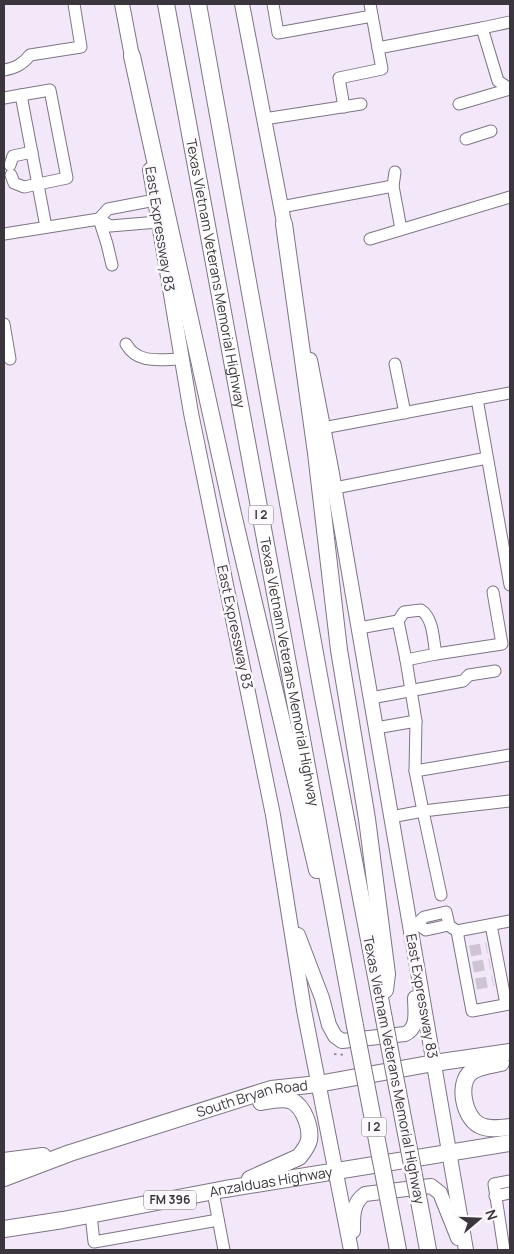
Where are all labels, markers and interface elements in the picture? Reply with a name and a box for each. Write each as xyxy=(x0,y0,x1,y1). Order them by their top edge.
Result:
street label: Texas Vietnam Veterans Memorial Highway xyxy=(182,137,251,410)
street label: East Expressway 83 xyxy=(141,165,180,293)
road number: I 2 xyxy=(248,506,274,524)
street label: Texas Vietnam Veterans Memorial Highway xyxy=(256,535,324,808)
street label: East Expressway 83 xyxy=(213,563,258,691)
street label: East Expressway 83 xyxy=(402,932,443,1060)
street label: Texas Vietnam Veterans Memorial Highway xyxy=(359,934,430,1206)
street label: South Bryan Road xyxy=(194,1075,309,1121)
road number: I 2 xyxy=(362,1118,386,1136)
street label: Anzalduas Highway xyxy=(208,1162,334,1201)
road number: FM 396 xyxy=(144,1190,196,1210)
north arrow xyxy=(454,1194,504,1244)
text: N xyxy=(481,1207,502,1222)

